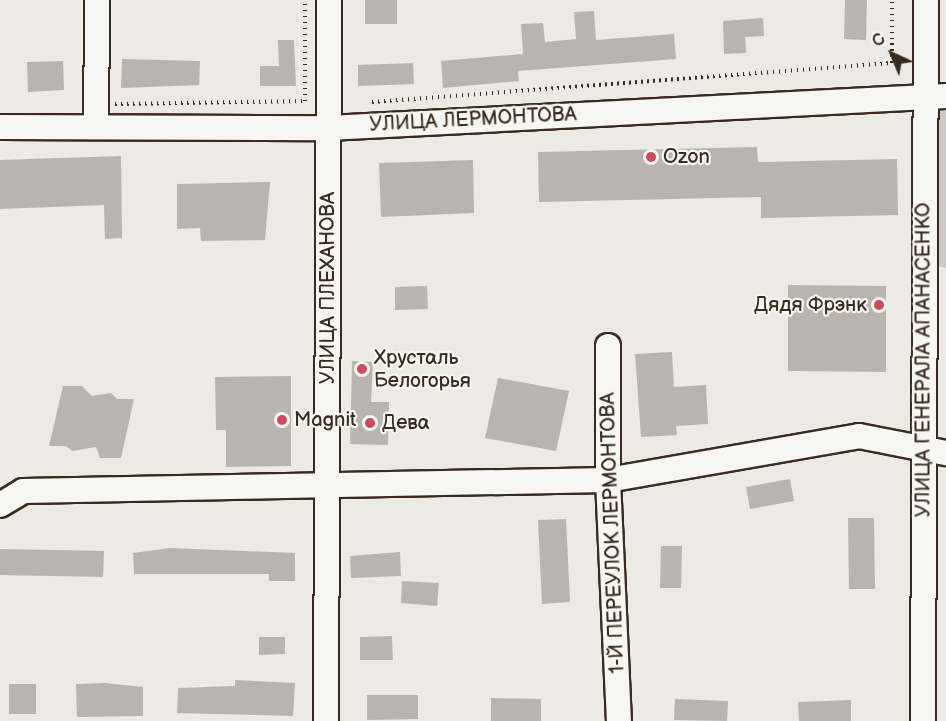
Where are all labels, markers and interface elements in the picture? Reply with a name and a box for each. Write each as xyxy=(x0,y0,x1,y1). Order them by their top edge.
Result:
north arrow xyxy=(862,24,922,84)
text: С xyxy=(869,30,890,51)
street label: УЛИЦА ЛЕРМОНТОВА xyxy=(369,103,577,137)
place label: Ozon xyxy=(663,145,710,169)
marker: Ozon xyxy=(644,150,658,164)
street label: УЛИЦА ПЛЕХАНОВА xyxy=(316,192,340,384)
street label: УЛИЦА ГЕНЕРАЛА АПАНАСЕНКО xyxy=(912,203,936,517)
place label: Дядя Фрэнк xyxy=(754,293,867,317)
marker: Дядя Фрэнк xyxy=(872,298,886,312)
place label: Хрусталь Белогорья xyxy=(374,346,471,393)
marker: Хрусталь Белогорья xyxy=(355,362,369,376)
street label: 1-Й ПЕРЕУЛОК ЛЕРМОНТОВА xyxy=(596,392,630,674)
place label: Magnit xyxy=(294,408,356,432)
place label: Дева xyxy=(382,411,430,435)
marker: Magnit xyxy=(275,413,289,427)
marker: Дева xyxy=(363,416,377,430)

